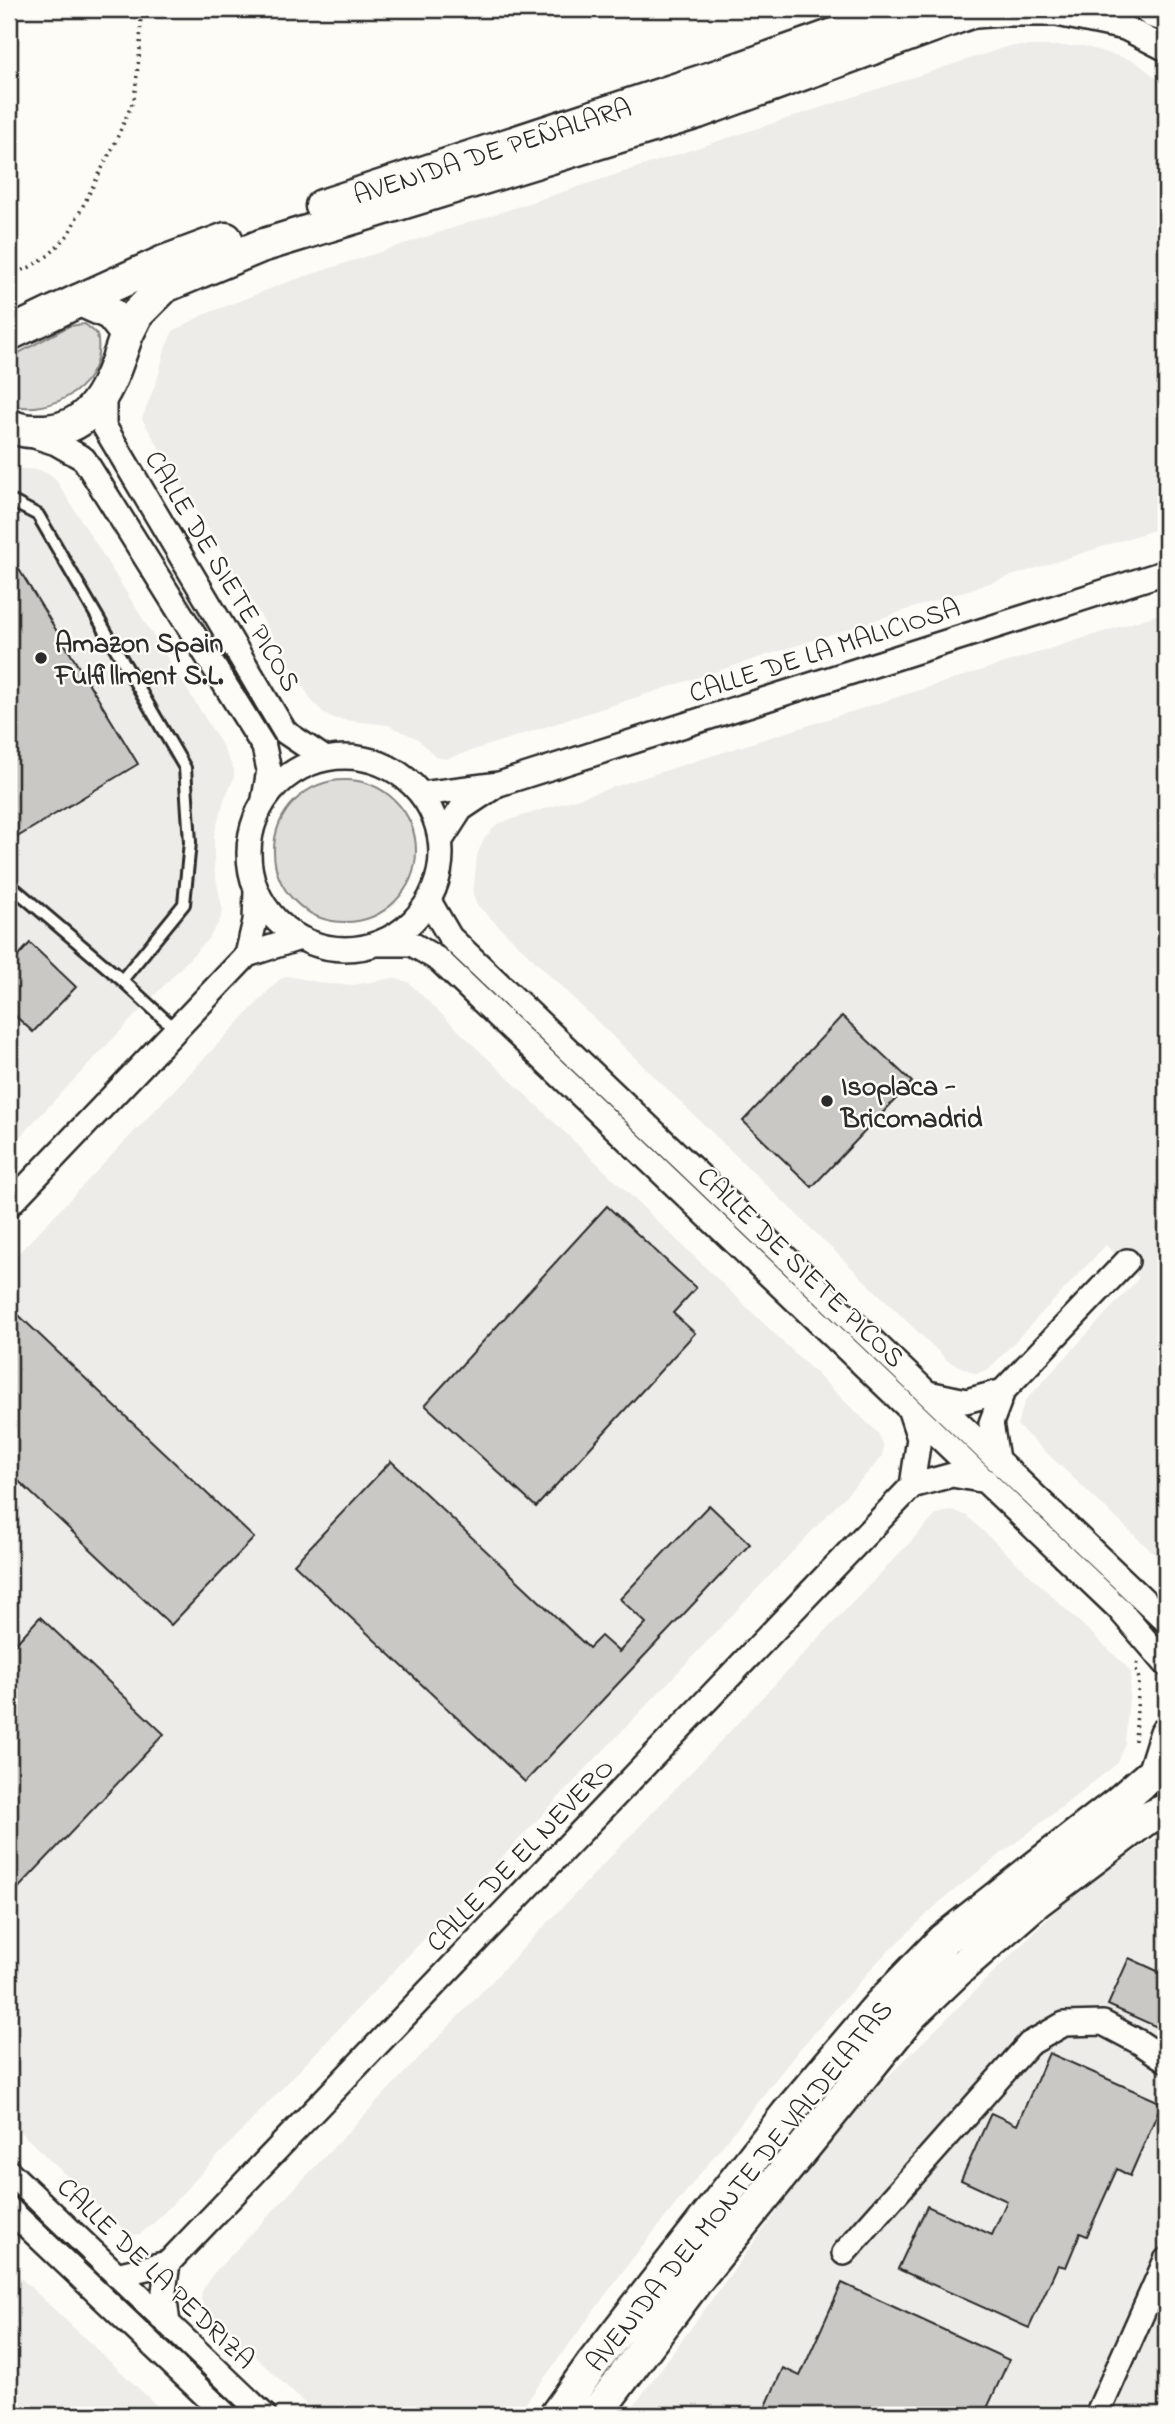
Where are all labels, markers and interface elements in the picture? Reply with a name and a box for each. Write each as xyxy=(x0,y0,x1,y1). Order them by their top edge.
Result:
street label: AVENIDA DE PEÑALARA xyxy=(349,89,637,218)
street label: CALLE DE SIETE PICOS xyxy=(133,443,309,700)
street label: CALLE DE LA MALICIOSA xyxy=(684,589,966,716)
place label: Amazon Spain Fulfillment S.L. xyxy=(53,625,224,698)
marker: Amazon Spain Fulfillment S.L. xyxy=(33,650,49,666)
place label: Isoplaca - Bricomadrid xyxy=(839,1068,983,1141)
marker: Isoplaca - Bricomadrid xyxy=(819,1093,835,1109)
street label: CALLE DE SIETE PICOS xyxy=(686,1158,913,1379)
street label: CALLE DE EL NEVERO xyxy=(418,1750,625,1963)
street label: AVENIDA DEL MONTE DE VALDELATAS xyxy=(577,1992,904,2382)
street label: CALLE DE LA PEDRIZA xyxy=(46,2169,263,2380)

